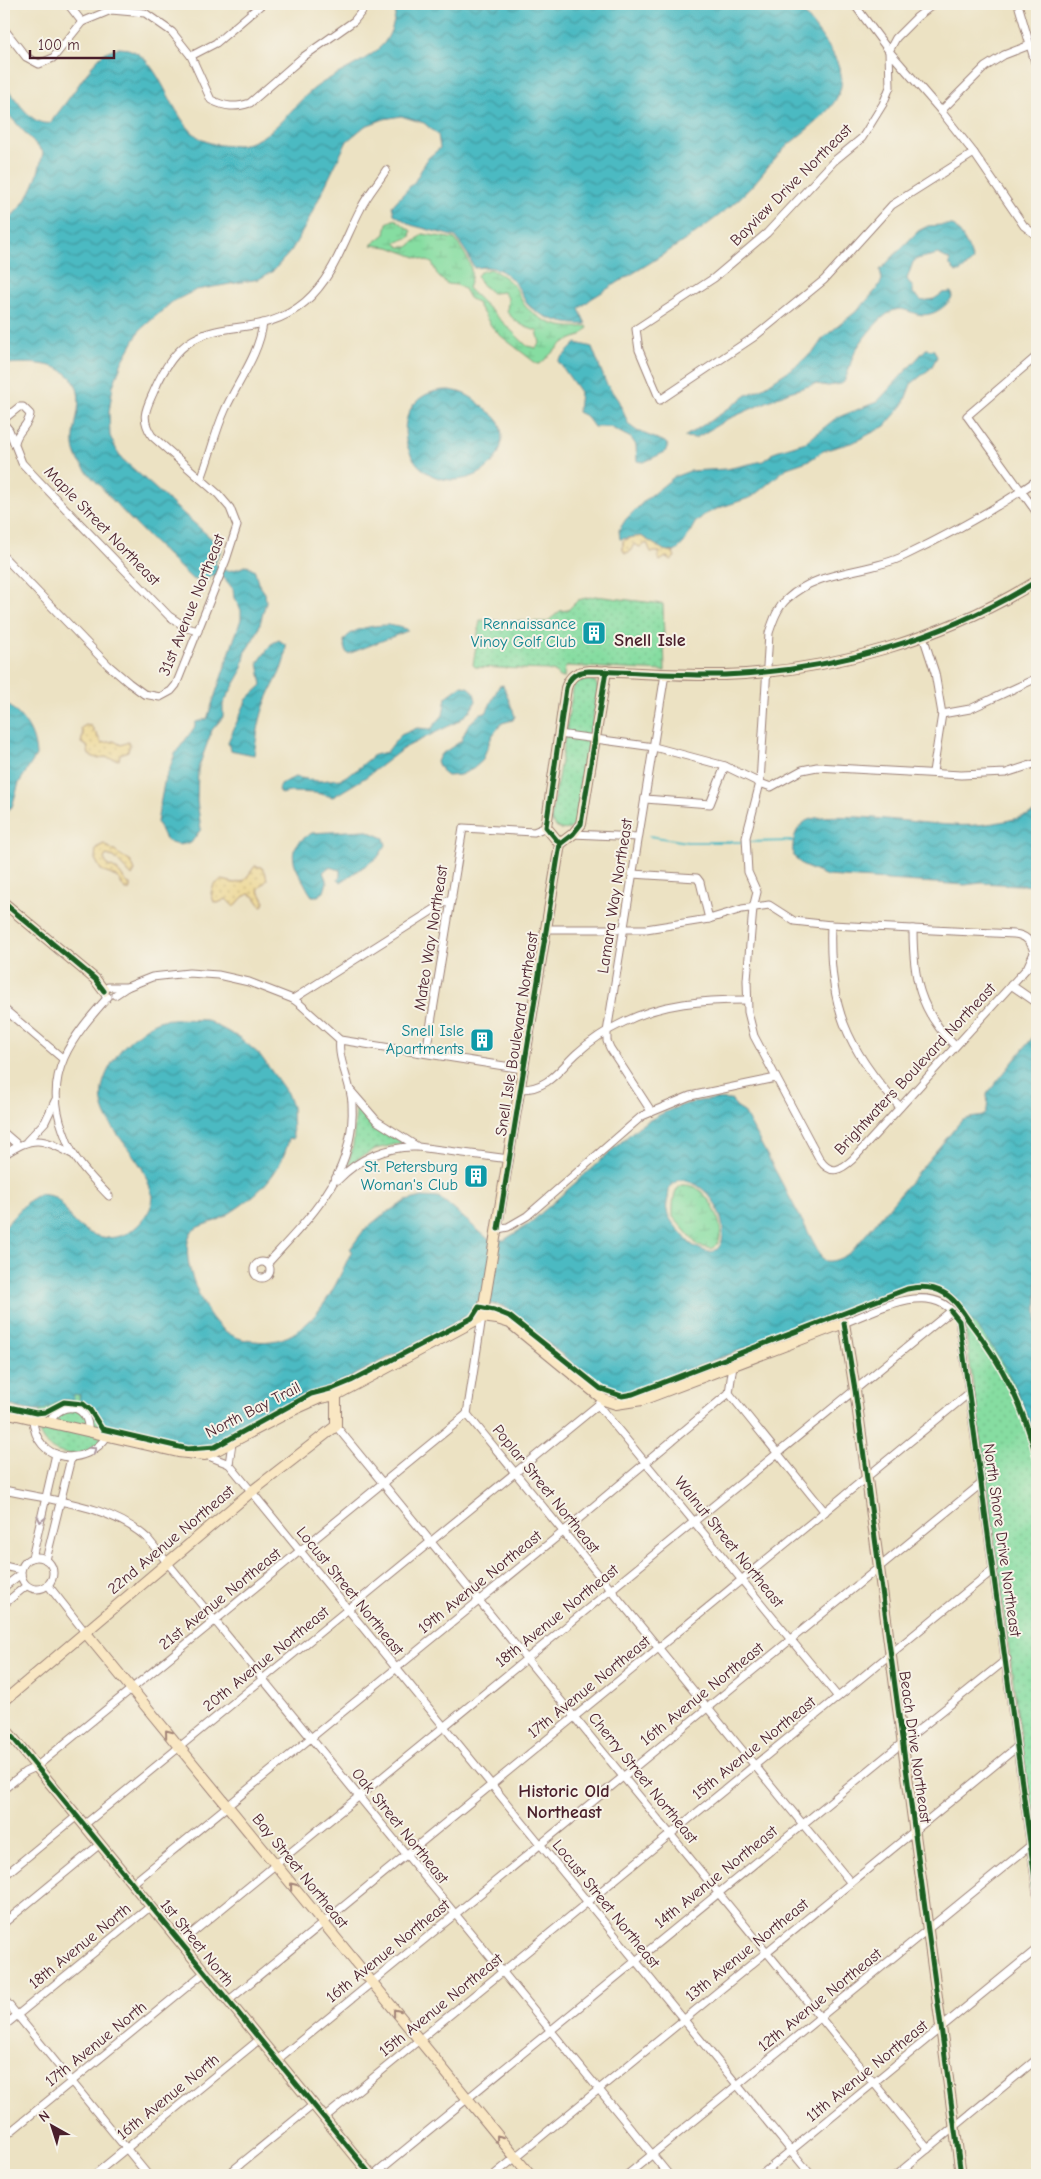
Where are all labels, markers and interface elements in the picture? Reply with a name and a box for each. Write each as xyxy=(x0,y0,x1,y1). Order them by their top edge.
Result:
scale bar xyxy=(30,28,114,60)
text: 100 m xyxy=(38,36,80,54)
street label: Bayview Drive Northeast xyxy=(727,120,856,249)
street label: Maple Street Northeast xyxy=(40,463,164,590)
street label: 31st Avenue Northeast xyxy=(155,531,229,678)
place label: Rennaissance Vinoy Golf Club xyxy=(471,615,576,651)
building icon: Rennaissance Vinoy Golf Club xyxy=(581,620,607,646)
district label: Snell Isle xyxy=(614,630,686,651)
street label: Lamara Way Northeast xyxy=(594,817,636,975)
street label: Mateo Way Northeast xyxy=(411,864,451,1012)
street label: Snell Isle Boulevard Northeast xyxy=(492,930,542,1137)
street label: Brightwaters Boulevard Northeast xyxy=(831,979,1000,1158)
place label: Snell Isle Apartments xyxy=(386,1022,464,1058)
building icon: Snell Isle Apartments xyxy=(469,1027,495,1053)
place label: St. Petersburg Woman's Club xyxy=(361,1158,458,1194)
building icon: St. Petersburg Woman's Club xyxy=(463,1163,489,1189)
street label: North Bay Trail xyxy=(202,1378,304,1442)
street label: Poplar Street Northeast xyxy=(489,1421,604,1557)
street label: North Shore Drive Northeast xyxy=(980,1442,1025,1638)
one-way arrow xyxy=(88,1446,97,1456)
street label: Walnut Street Northeast xyxy=(671,1473,788,1611)
street label: 22nd Avenue Northeast xyxy=(104,1482,238,1598)
one-way arrow xyxy=(36,1514,47,1523)
street label: Locust Street Northeast xyxy=(293,1523,408,1659)
street label: 19th Avenue Northeast xyxy=(415,1526,546,1637)
street label: 21st Avenue Northeast xyxy=(156,1544,285,1654)
street label: 18th Avenue Northeast xyxy=(492,1561,622,1671)
street label: 20th Avenue Northeast xyxy=(199,1602,333,1715)
street label: 17th Avenue Northeast xyxy=(524,1632,654,1742)
street label: 16th Avenue Northeast xyxy=(637,1638,768,1749)
street label: Beach Drive Northeast xyxy=(895,1670,935,1825)
street label: 15th Avenue Northeast xyxy=(689,1692,820,1803)
street label: Cherry Street Northeast xyxy=(585,1709,702,1847)
one-way arrow xyxy=(164,1730,173,1739)
street label: Oak Street Northeast xyxy=(348,1765,452,1888)
district label: Historic Old Northeast xyxy=(518,1781,610,1823)
street label: Bay Street Northeast xyxy=(248,1810,352,1932)
street label: 14th Avenue Northeast xyxy=(651,1822,781,1932)
street label: Locust Street Northeast xyxy=(549,1836,664,1972)
one-way arrow xyxy=(290,1883,298,1892)
street label: 16th Avenue Northeast xyxy=(323,1895,454,2006)
street label: 13th Avenue Northeast xyxy=(682,1895,812,2005)
street label: 1st Street North xyxy=(156,1896,238,1990)
street label: 18th Avenue North xyxy=(26,1899,134,1993)
street label: 12th Avenue Northeast xyxy=(755,1945,886,2055)
street label: 15th Avenue Northeast xyxy=(376,1949,507,2060)
street label: 17th Avenue North xyxy=(42,1998,150,2090)
one-way arrow xyxy=(393,2009,401,2018)
street label: 11th Avenue Northeast xyxy=(803,2016,932,2126)
street label: 16th Avenue North xyxy=(113,2050,223,2144)
north arrow xyxy=(28,2102,78,2152)
text: N xyxy=(35,2107,53,2126)
one-way arrow xyxy=(495,2134,504,2143)

